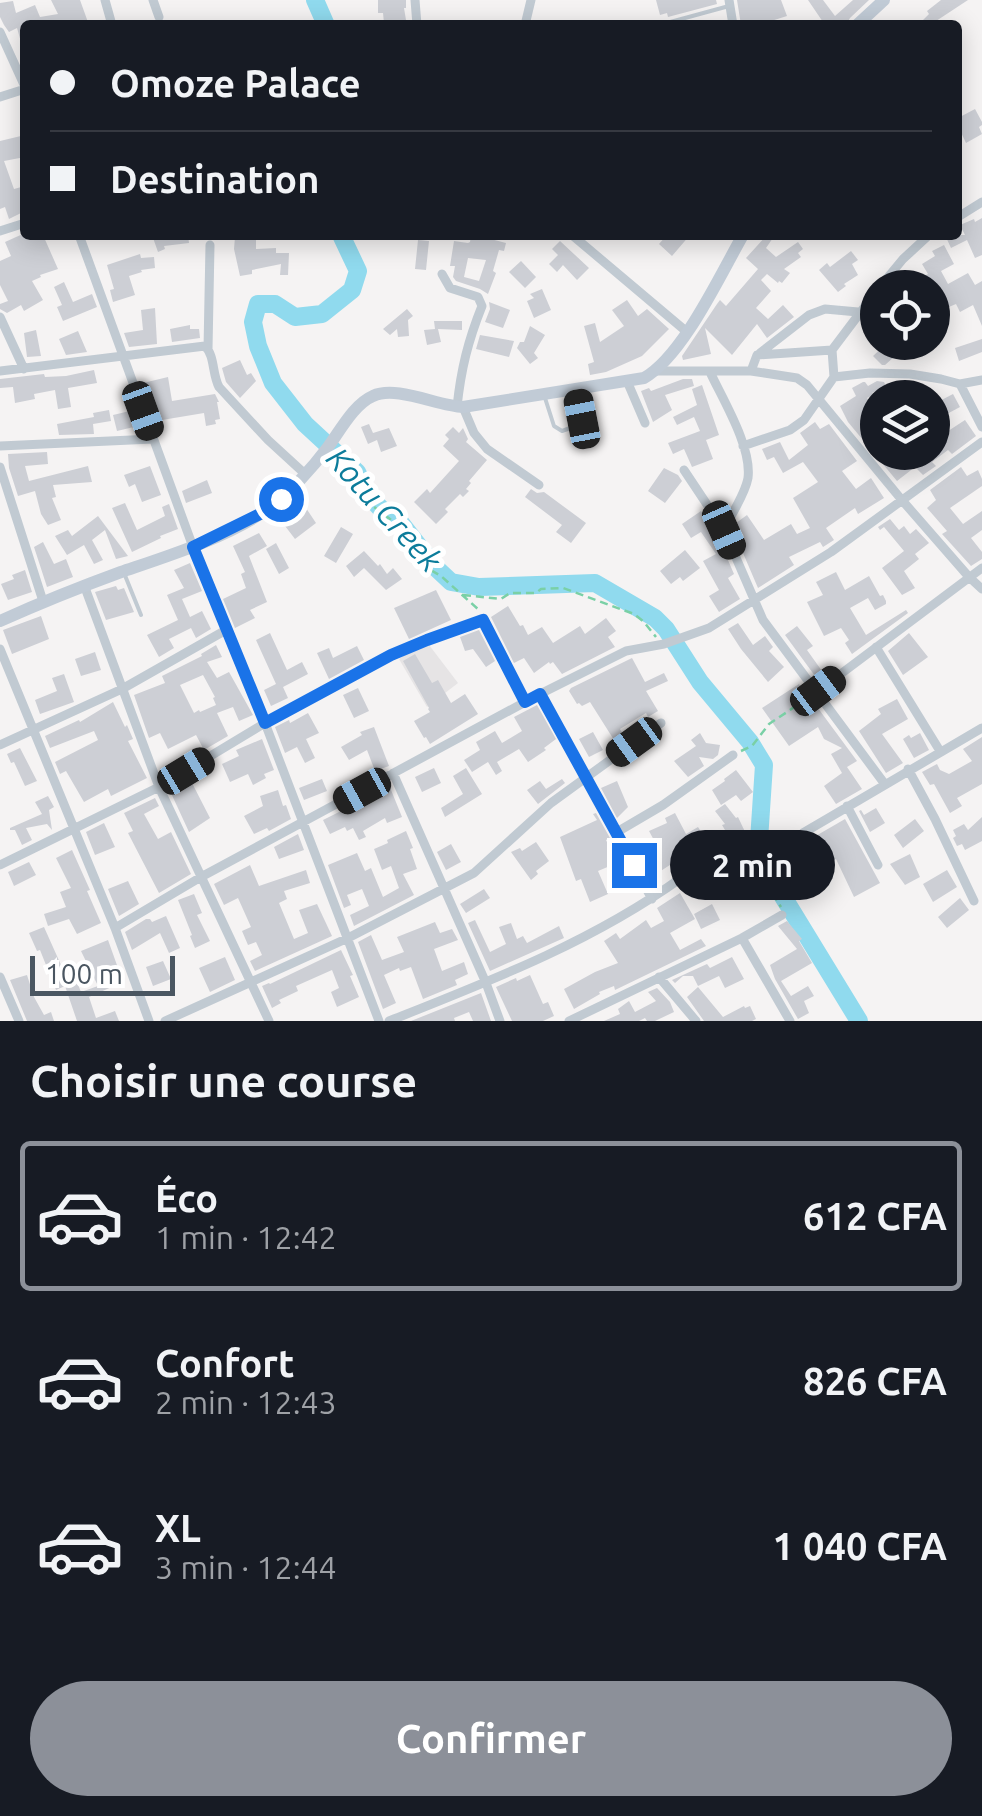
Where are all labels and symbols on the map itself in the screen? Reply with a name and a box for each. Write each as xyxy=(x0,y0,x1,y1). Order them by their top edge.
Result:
car xyxy=(119,378,167,444)
car xyxy=(562,387,602,451)
water label: Kotu Creek xyxy=(320,440,450,579)
route start xyxy=(259,477,304,522)
car xyxy=(698,496,750,564)
car xyxy=(785,661,851,721)
car xyxy=(601,712,667,772)
car xyxy=(153,743,219,799)
car xyxy=(328,763,396,819)
callout: 2 min xyxy=(669,830,834,900)
route end xyxy=(612,843,657,888)
scale bar xyxy=(30,951,175,996)

